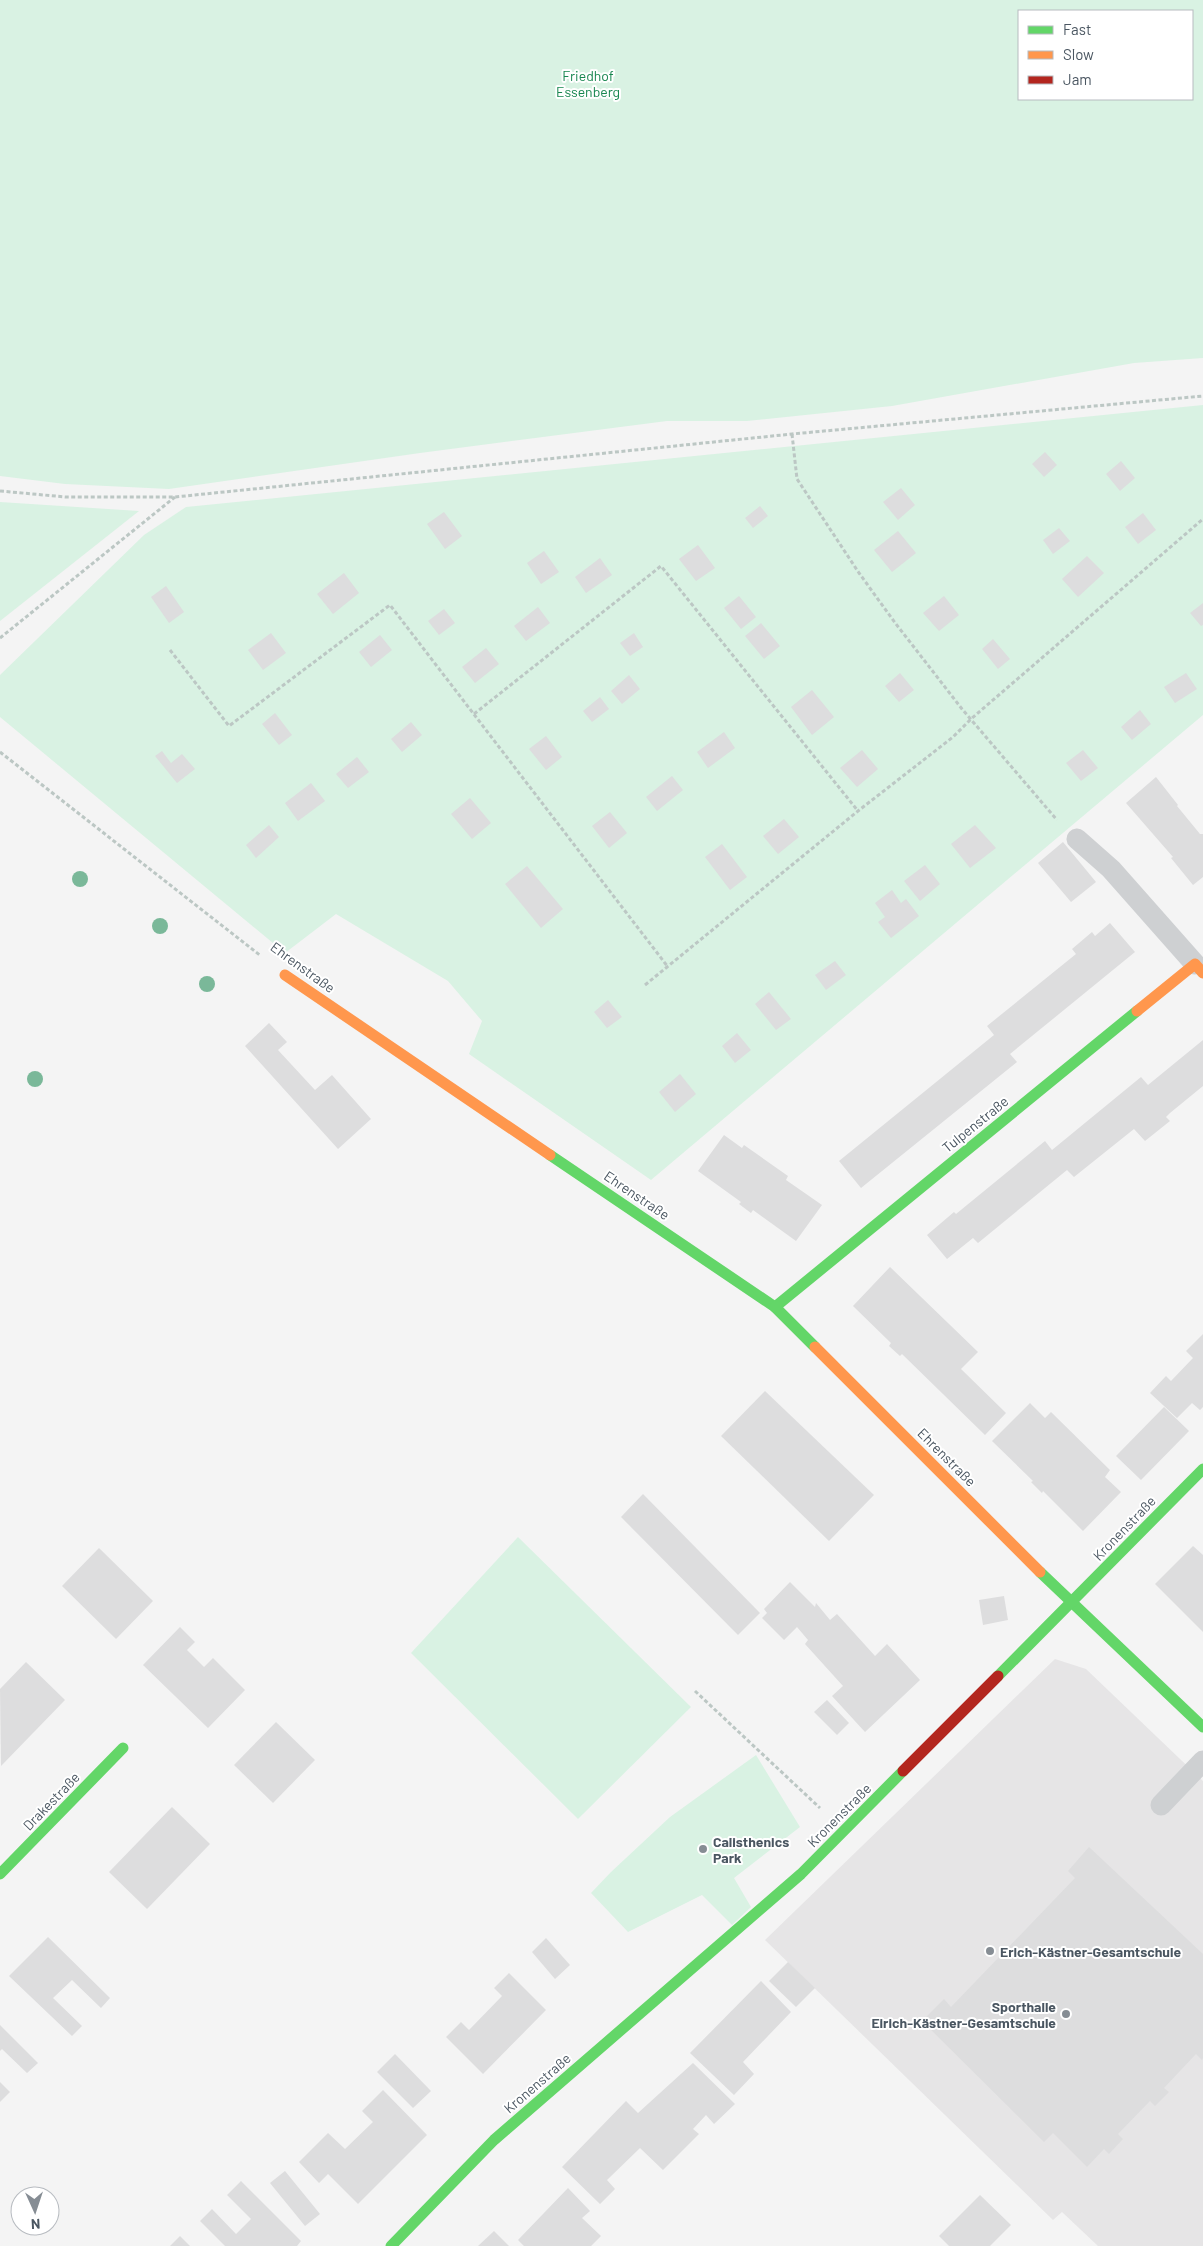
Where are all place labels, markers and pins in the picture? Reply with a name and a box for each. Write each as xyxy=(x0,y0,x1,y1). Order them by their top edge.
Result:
place label: Calisthenics Park xyxy=(713,1833,789,1866)
marker: Calisthenics Park xyxy=(697,1843,709,1855)
place label: Erich-Kästner-Gesamtschule xyxy=(1000,1943,1181,1960)
marker: Erich-Kästner-Gesamtschule xyxy=(984,1945,996,1957)
place label: Sporthalle Eirich-Kästner-Gesamtschule xyxy=(871,1998,1056,2031)
marker: Sporthalle Eirich-Kästner-Gesamtschule xyxy=(1060,2008,1072,2020)

